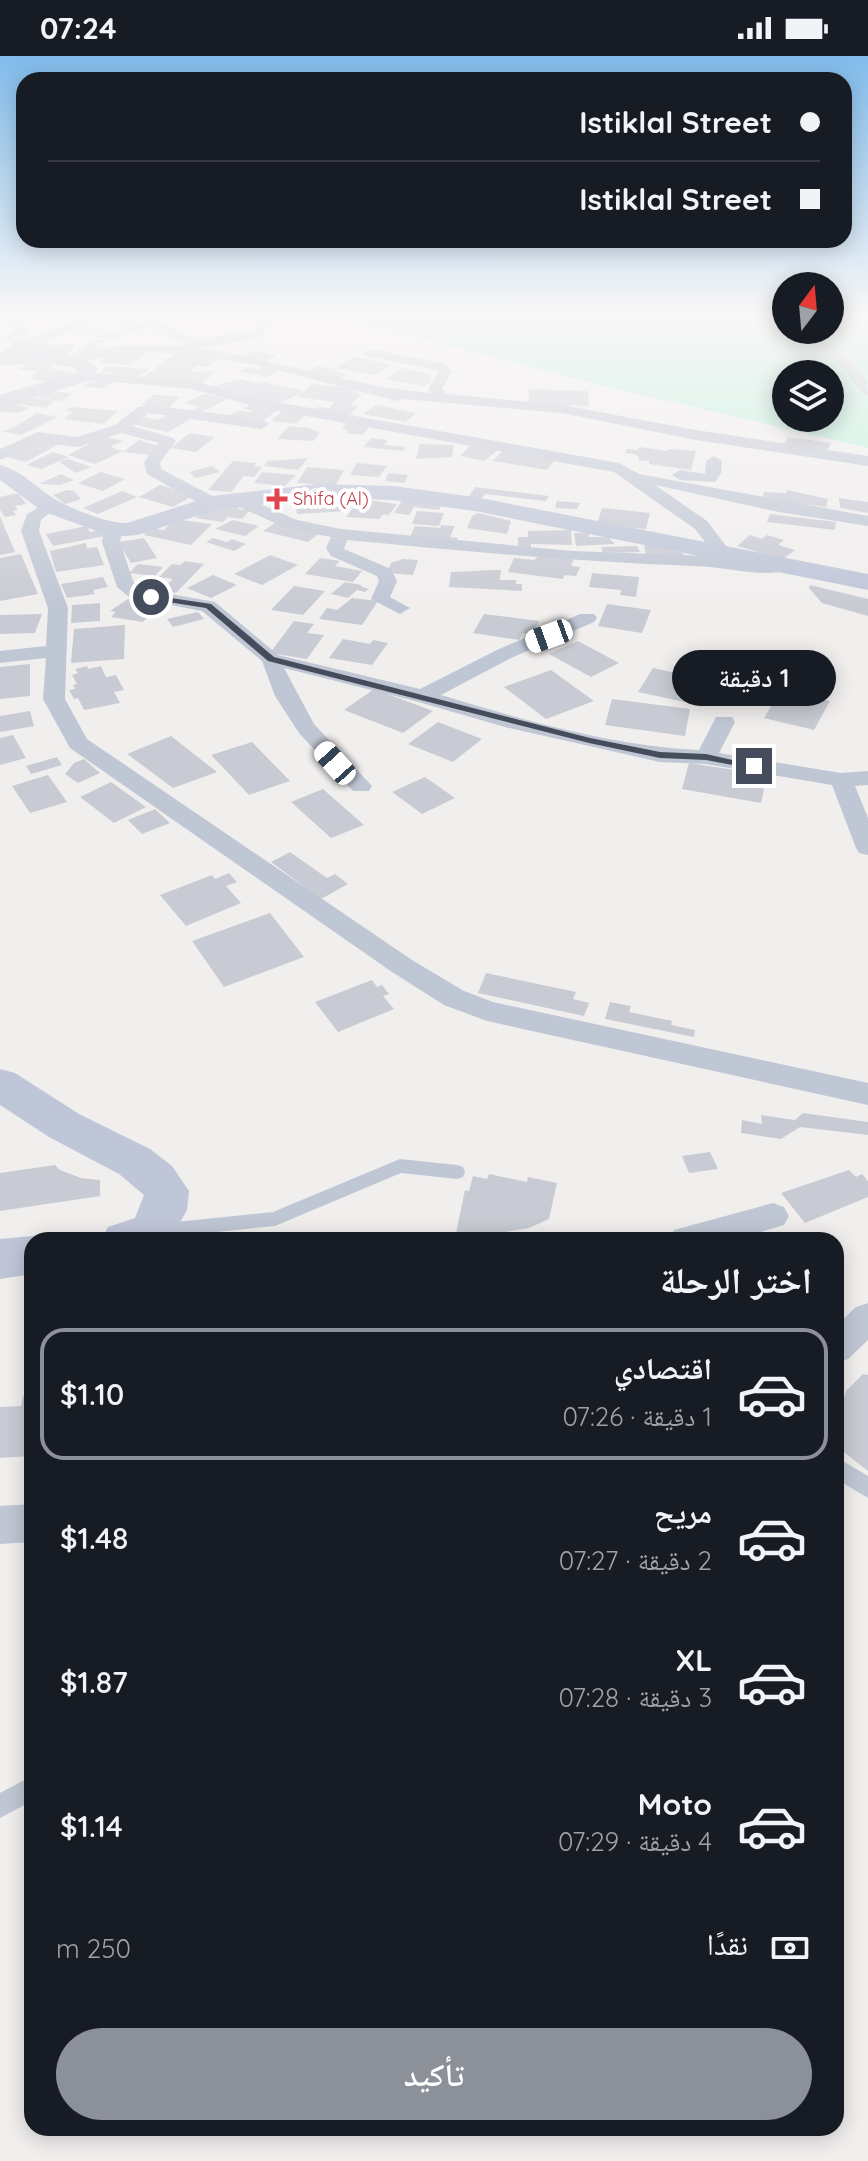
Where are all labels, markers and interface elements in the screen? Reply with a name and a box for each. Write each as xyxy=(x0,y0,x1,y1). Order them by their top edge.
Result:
text: 07:24 xyxy=(40,9,117,47)
text: Istiklal Street xyxy=(579,103,772,141)
text: Istiklal Street xyxy=(579,180,772,218)
north arrow xyxy=(772,272,844,344)
map controls xyxy=(772,272,844,432)
button: layers xyxy=(772,360,844,432)
place label: Shifa (Al) xyxy=(293,487,369,510)
marker: Shifa (Al) xyxy=(268,490,286,508)
route start xyxy=(133,579,169,615)
car xyxy=(522,617,576,655)
callout: 1 دقيقة xyxy=(672,650,836,706)
text: 1 دقيقة xyxy=(718,661,790,694)
car xyxy=(310,737,360,789)
route end xyxy=(736,748,772,784)
text: اختر الرحلة xyxy=(660,1257,812,1302)
text: اقتصادي xyxy=(614,1349,712,1387)
icon: car xyxy=(736,1358,808,1430)
text: $1.10 xyxy=(60,1375,124,1413)
text: 1 دقيقة · 07:26 xyxy=(563,1400,712,1433)
text: مريح xyxy=(654,1493,712,1531)
icon: car xyxy=(736,1502,808,1574)
text: $1.48 xyxy=(60,1519,128,1557)
text: 2 دقيقة · 07:27 xyxy=(559,1544,712,1577)
text: XL xyxy=(675,1641,712,1679)
icon: car xyxy=(736,1646,808,1718)
text: $1.87 xyxy=(60,1663,128,1701)
text: 3 دقيقة · 07:28 xyxy=(558,1681,712,1714)
text: Moto xyxy=(638,1785,712,1823)
icon: car xyxy=(736,1790,808,1862)
text: $1.14 xyxy=(60,1807,123,1845)
text: 4 دقيقة · 07:29 xyxy=(558,1825,712,1858)
text: نقدًا xyxy=(707,1925,748,1963)
icon: cash xyxy=(768,1926,812,1970)
text: 250 m xyxy=(56,1932,131,1965)
button: تأكيد xyxy=(56,2028,812,2120)

